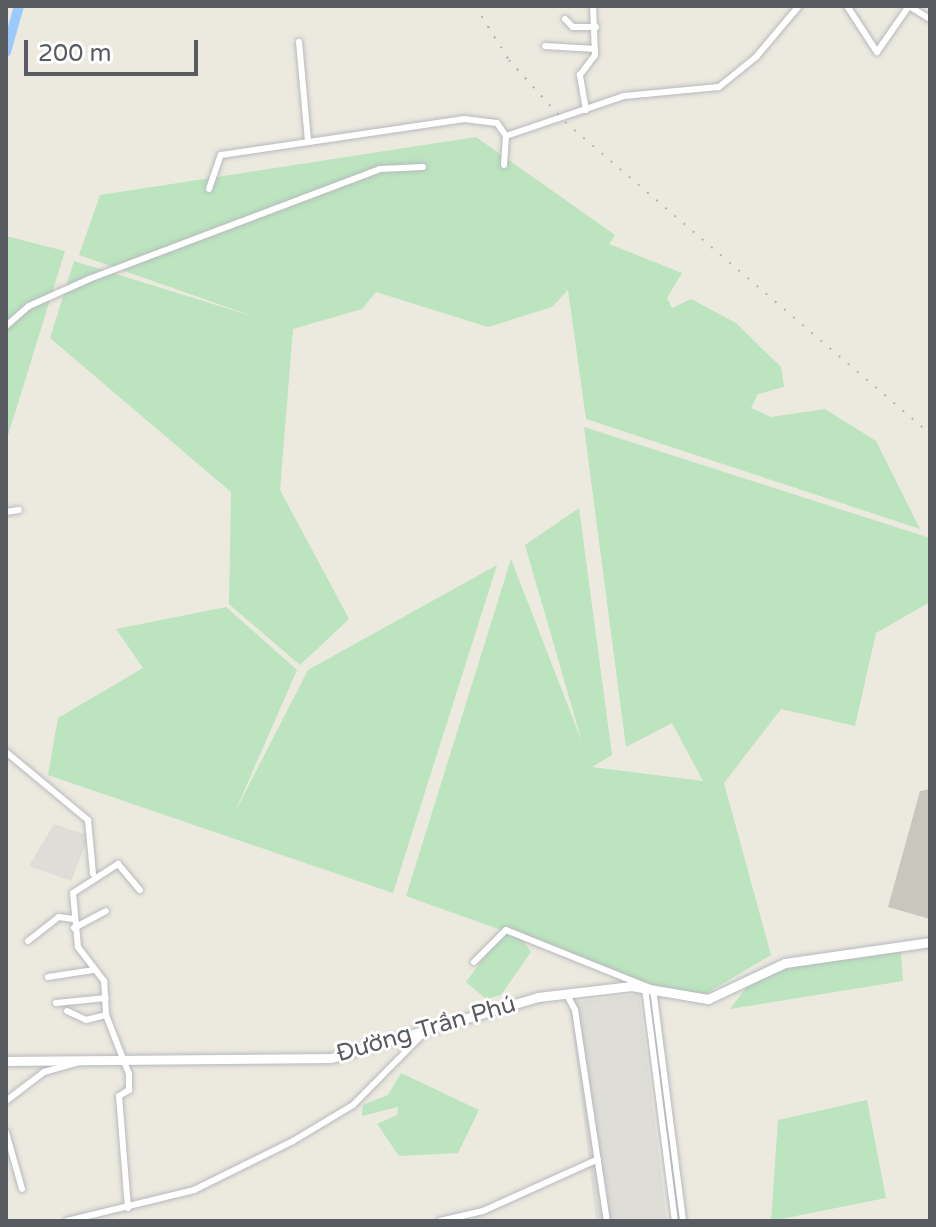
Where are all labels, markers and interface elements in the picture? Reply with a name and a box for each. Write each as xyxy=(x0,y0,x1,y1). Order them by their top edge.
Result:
scale bar xyxy=(28,24,202,74)
text: 200 m xyxy=(38,39,112,68)
street label: Đường Trần Phú xyxy=(333,990,519,1068)

